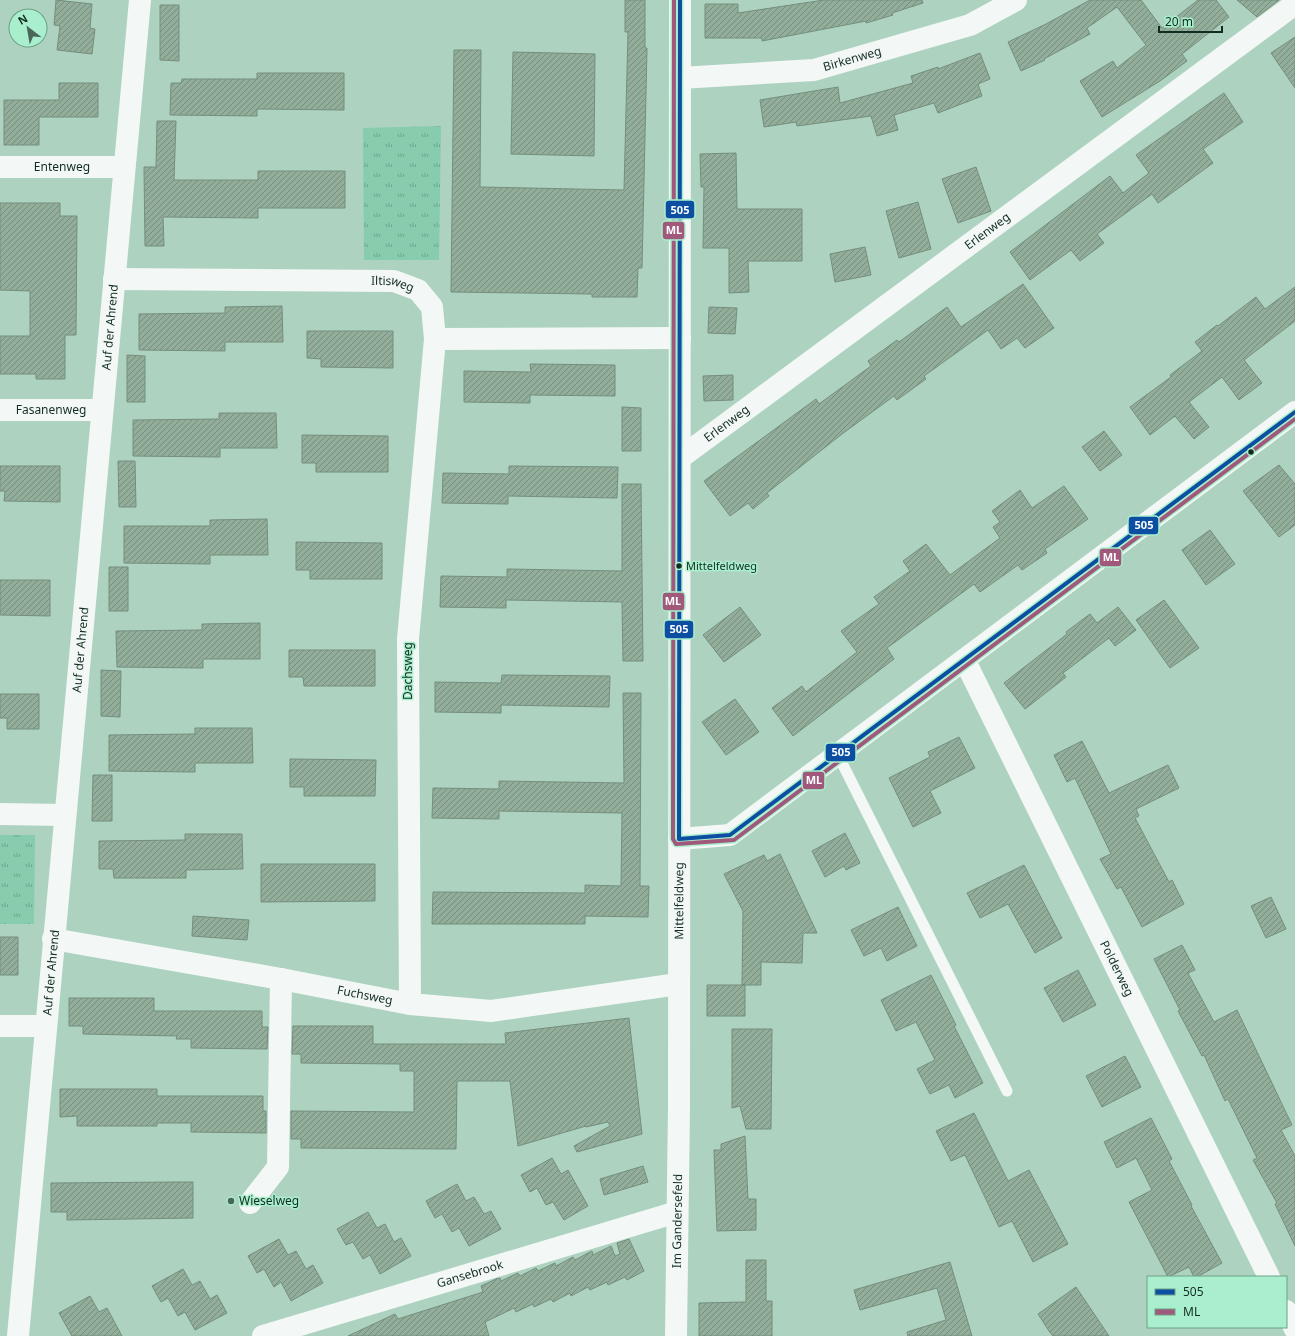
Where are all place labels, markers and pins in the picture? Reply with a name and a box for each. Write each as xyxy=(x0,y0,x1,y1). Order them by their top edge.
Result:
unlabelled marker xyxy=(1246,447,1256,457)
place label: Mittelfeldweg xyxy=(686,558,757,573)
marker: Mittelfeldweg xyxy=(674,561,684,571)
place label: Wieselweg xyxy=(239,1192,299,1209)
marker: Wieselweg xyxy=(226,1196,236,1206)

